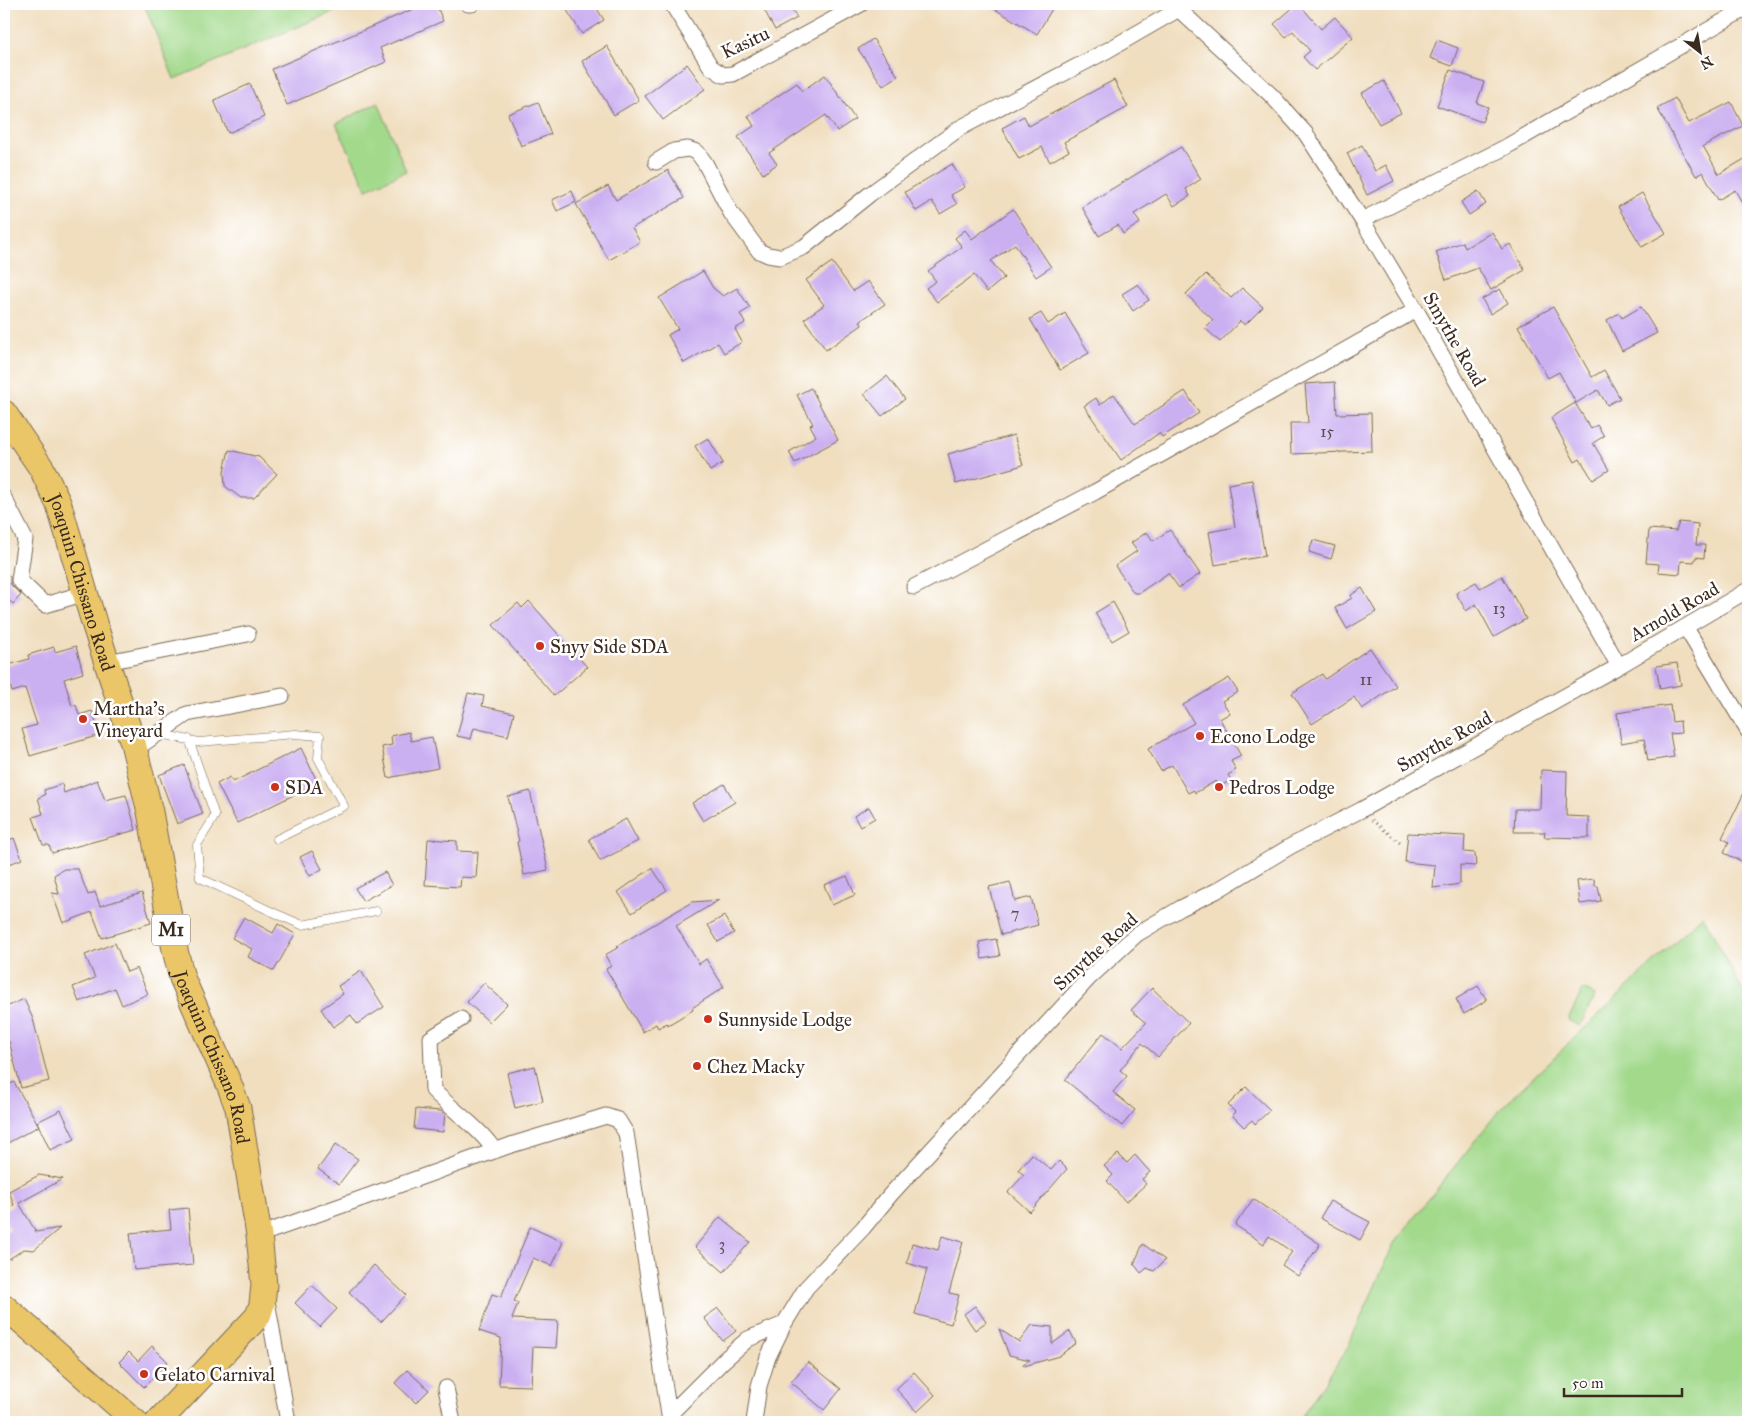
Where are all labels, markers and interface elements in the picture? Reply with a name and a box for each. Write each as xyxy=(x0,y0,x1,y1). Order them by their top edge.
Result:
street label: Kasitu xyxy=(718,21,773,64)
north arrow xyxy=(1674,28,1724,78)
text: N xyxy=(1697,52,1716,73)
street label: Smythe Road xyxy=(1418,288,1491,391)
house number: 15 xyxy=(1320,422,1334,441)
street label: Joaquim Chissano Road xyxy=(41,488,120,675)
street label: Arnold Road xyxy=(1625,576,1723,647)
house number: 13 xyxy=(1493,599,1505,618)
place label: Snyy Side SDA xyxy=(550,635,669,658)
marker: Snyy Side SDA xyxy=(534,640,546,652)
house number: 11 xyxy=(1360,670,1372,689)
place label: Martha's Vineyard xyxy=(92,697,165,742)
street label: Smythe Road xyxy=(1393,706,1496,777)
marker: Martha's Vineyard xyxy=(77,713,89,725)
place label: Econo Lodge xyxy=(1210,725,1316,749)
marker: Econo Lodge xyxy=(1194,730,1206,742)
place label: SDA xyxy=(285,776,324,799)
place label: Pedros Lodge xyxy=(1229,776,1335,800)
marker: SDA xyxy=(269,781,281,793)
marker: Pedros Lodge xyxy=(1213,781,1225,793)
house number: 7 xyxy=(1011,904,1019,923)
street label: Smythe Road xyxy=(1049,907,1142,995)
road number: M1 xyxy=(152,914,190,946)
street label: Joaquim Chissano Road xyxy=(167,966,255,1146)
place label: Sunnyside Lodge xyxy=(718,1008,852,1032)
marker: Sunnyside Lodge xyxy=(702,1013,714,1025)
place label: Chez Macky xyxy=(707,1055,806,1078)
marker: Chez Macky xyxy=(691,1060,703,1072)
house number: 3 xyxy=(719,1235,725,1254)
place label: Gelato Carnival xyxy=(154,1363,276,1386)
scale bar xyxy=(1564,1366,1682,1398)
marker: Gelato Carnival xyxy=(138,1368,150,1380)
text: 50 m xyxy=(1572,1374,1604,1392)

